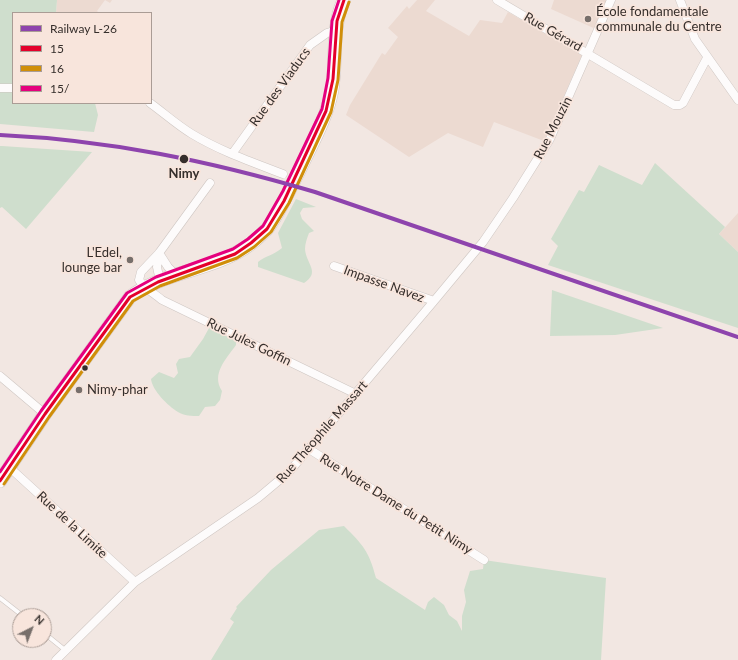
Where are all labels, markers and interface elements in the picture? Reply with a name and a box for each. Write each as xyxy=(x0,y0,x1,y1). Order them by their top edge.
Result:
place label: École fondamentale communale du Centre xyxy=(596,4,721,35)
street label: Rue Gérard xyxy=(521,9,585,55)
legend xyxy=(12,12,152,104)
marker: École fondamentale communale du Centre xyxy=(583,14,593,24)
text: Railway L-26 xyxy=(50,21,117,36)
text: 15 xyxy=(50,41,64,56)
street label: Rue des Viaducs xyxy=(246,45,314,129)
text: 16 xyxy=(50,61,64,76)
text: 15/ xyxy=(50,81,69,96)
street label: Rue Mouzin xyxy=(531,94,575,162)
marker: Nimy xyxy=(178,153,190,165)
place label: Nimy xyxy=(169,166,199,182)
place label: L'Edel, lounge bar xyxy=(62,245,122,276)
marker: L'Edel, lounge bar xyxy=(125,255,135,265)
street label: Impasse Navez xyxy=(342,262,426,306)
street label: Rue Jules Goffin xyxy=(204,315,294,369)
unlabelled marker xyxy=(80,363,90,373)
street label: Rue Théophile Massart xyxy=(273,378,371,486)
place label: Nimy-phar xyxy=(87,382,148,398)
marker: Nimy-phar xyxy=(74,385,84,395)
street label: Rue Notre Dame du Petit Nimy xyxy=(317,450,475,558)
street label: Rue de la Limite xyxy=(33,488,111,562)
north arrow xyxy=(12,608,52,648)
text: N xyxy=(32,612,47,627)

